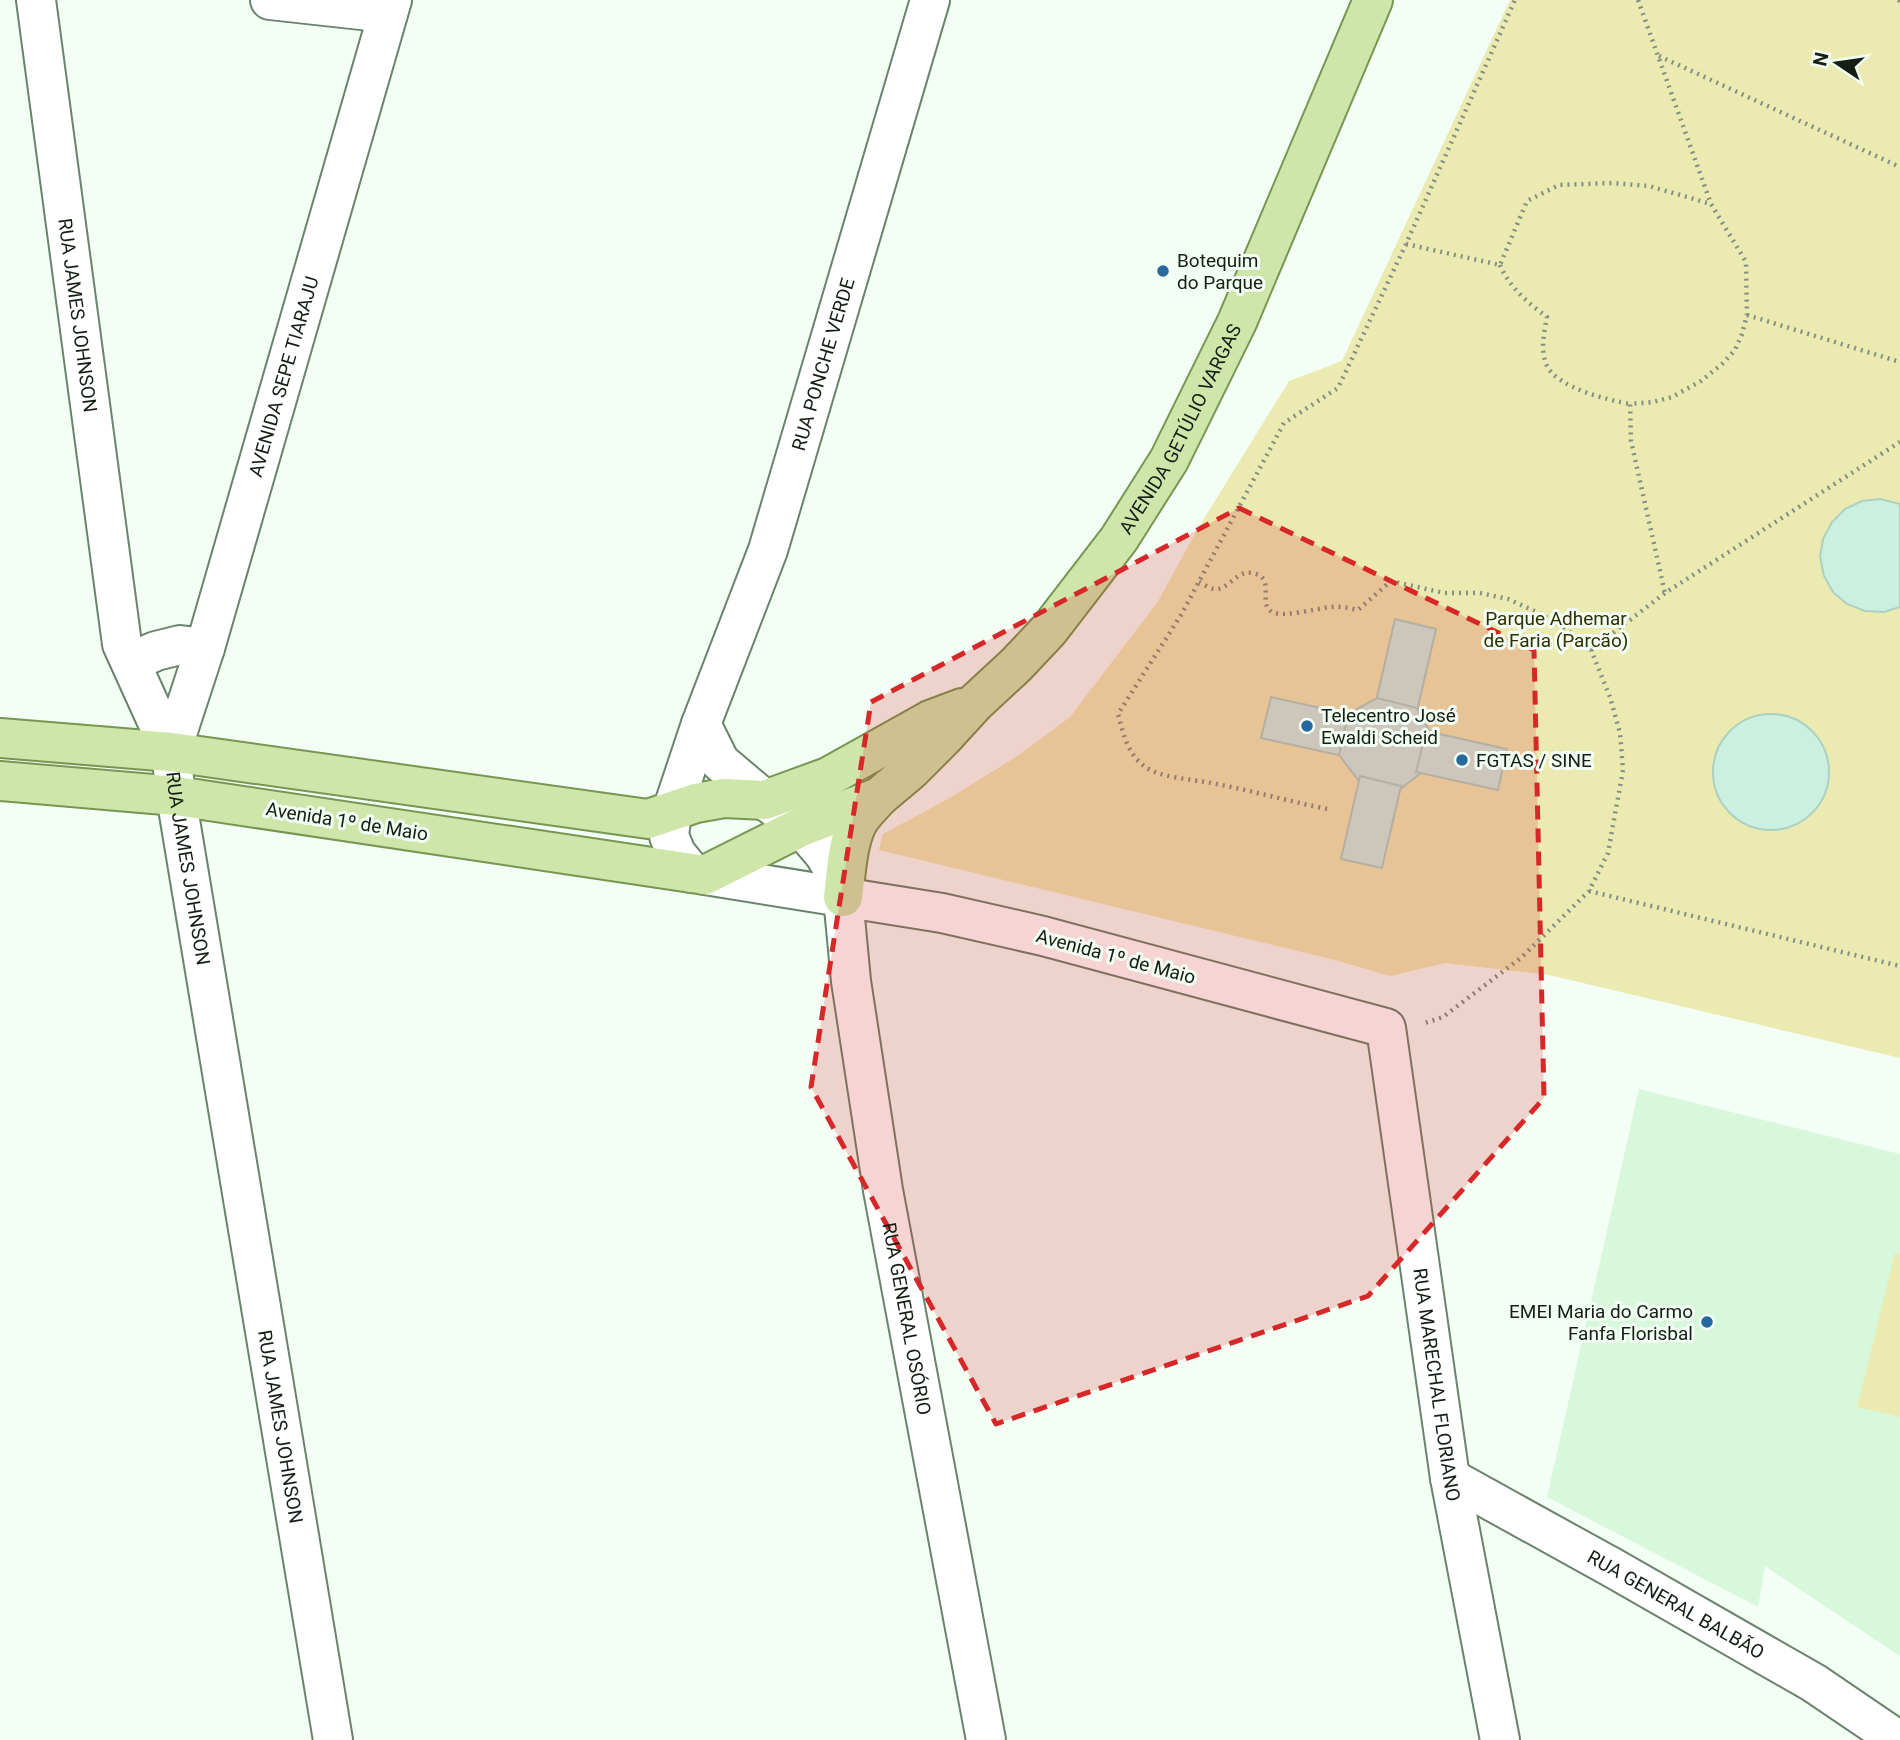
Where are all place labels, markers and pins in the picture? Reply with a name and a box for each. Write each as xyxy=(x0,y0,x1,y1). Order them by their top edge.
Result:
place label: Botequim do Parque xyxy=(1177,249,1263,294)
marker: Botequim do Parque xyxy=(1155,263,1171,279)
place label: Telecentro José Ewaldi Scheid xyxy=(1321,704,1456,749)
marker: Telecentro José Ewaldi Scheid xyxy=(1299,718,1315,734)
place label: FGTAS / SINE xyxy=(1476,749,1592,772)
marker: FGTAS / SINE xyxy=(1454,752,1470,768)
place label: EMEI Maria do Carmo Fanfa Florisbal xyxy=(1509,1300,1693,1345)
marker: EMEI Maria do Carmo Fanfa Florisbal xyxy=(1699,1314,1715,1330)

